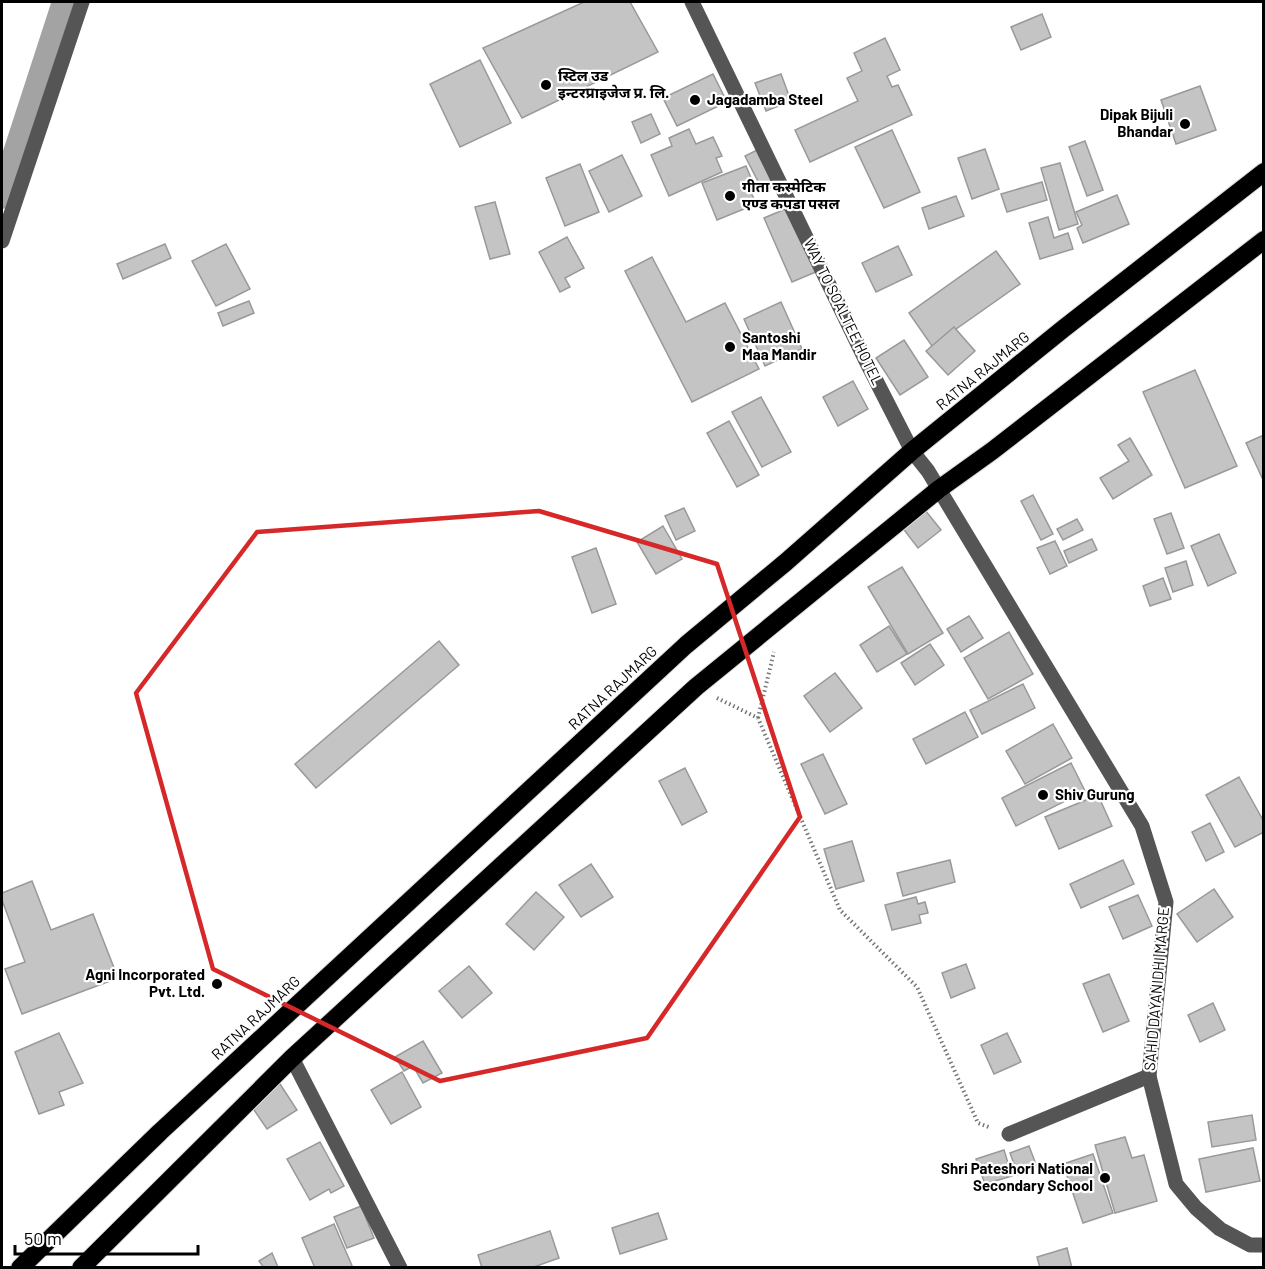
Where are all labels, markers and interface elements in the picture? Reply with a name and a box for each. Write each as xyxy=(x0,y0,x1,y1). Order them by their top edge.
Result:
place label: स्टिल उड इन्टरप्राइजेज प्र. लि. xyxy=(558,66,669,101)
marker: स्टिल उड इन्टरप्राइजेज प्र. लि. xyxy=(539,78,553,92)
place label: Jagadamba Steel xyxy=(707,90,823,108)
marker: Jagadamba Steel xyxy=(688,93,702,107)
place label: Dipak Bijuli Bhandar xyxy=(1100,105,1173,140)
marker: Dipak Bijuli Bhandar xyxy=(1178,117,1192,131)
place label: गीता कस्मेटिक एण्ड कपडा पसल xyxy=(742,177,840,212)
marker: गीता कस्मेटिक एण्ड कपडा पसल xyxy=(723,189,737,203)
street label: WAY TO SOALTEE HOTEL xyxy=(801,235,887,388)
street label: RATNA RAJMARG xyxy=(932,327,1033,413)
place label: Santoshi Maa Mandir xyxy=(742,328,817,363)
marker: Santoshi Maa Mandir xyxy=(723,340,737,354)
street label: RATNA RAJMARG xyxy=(564,642,660,733)
place label: Shiv Gurung xyxy=(1055,785,1135,803)
marker: Shiv Gurung xyxy=(1036,788,1050,802)
street label: SAHID DAYANIDHI MARGE xyxy=(1140,906,1172,1072)
place label: Agni Incorporated Pvt. Ltd. xyxy=(85,965,205,1000)
street label: RATNA RAJMARG xyxy=(207,972,303,1063)
marker: Agni Incorporated Pvt. Ltd. xyxy=(210,977,224,991)
place label: Shri Pateshori National Secondary School xyxy=(941,1159,1093,1194)
marker: Shri Pateshori National Secondary School xyxy=(1098,1171,1112,1185)
scale bar xyxy=(15,1218,198,1256)
text: 50 m xyxy=(24,1227,62,1249)

